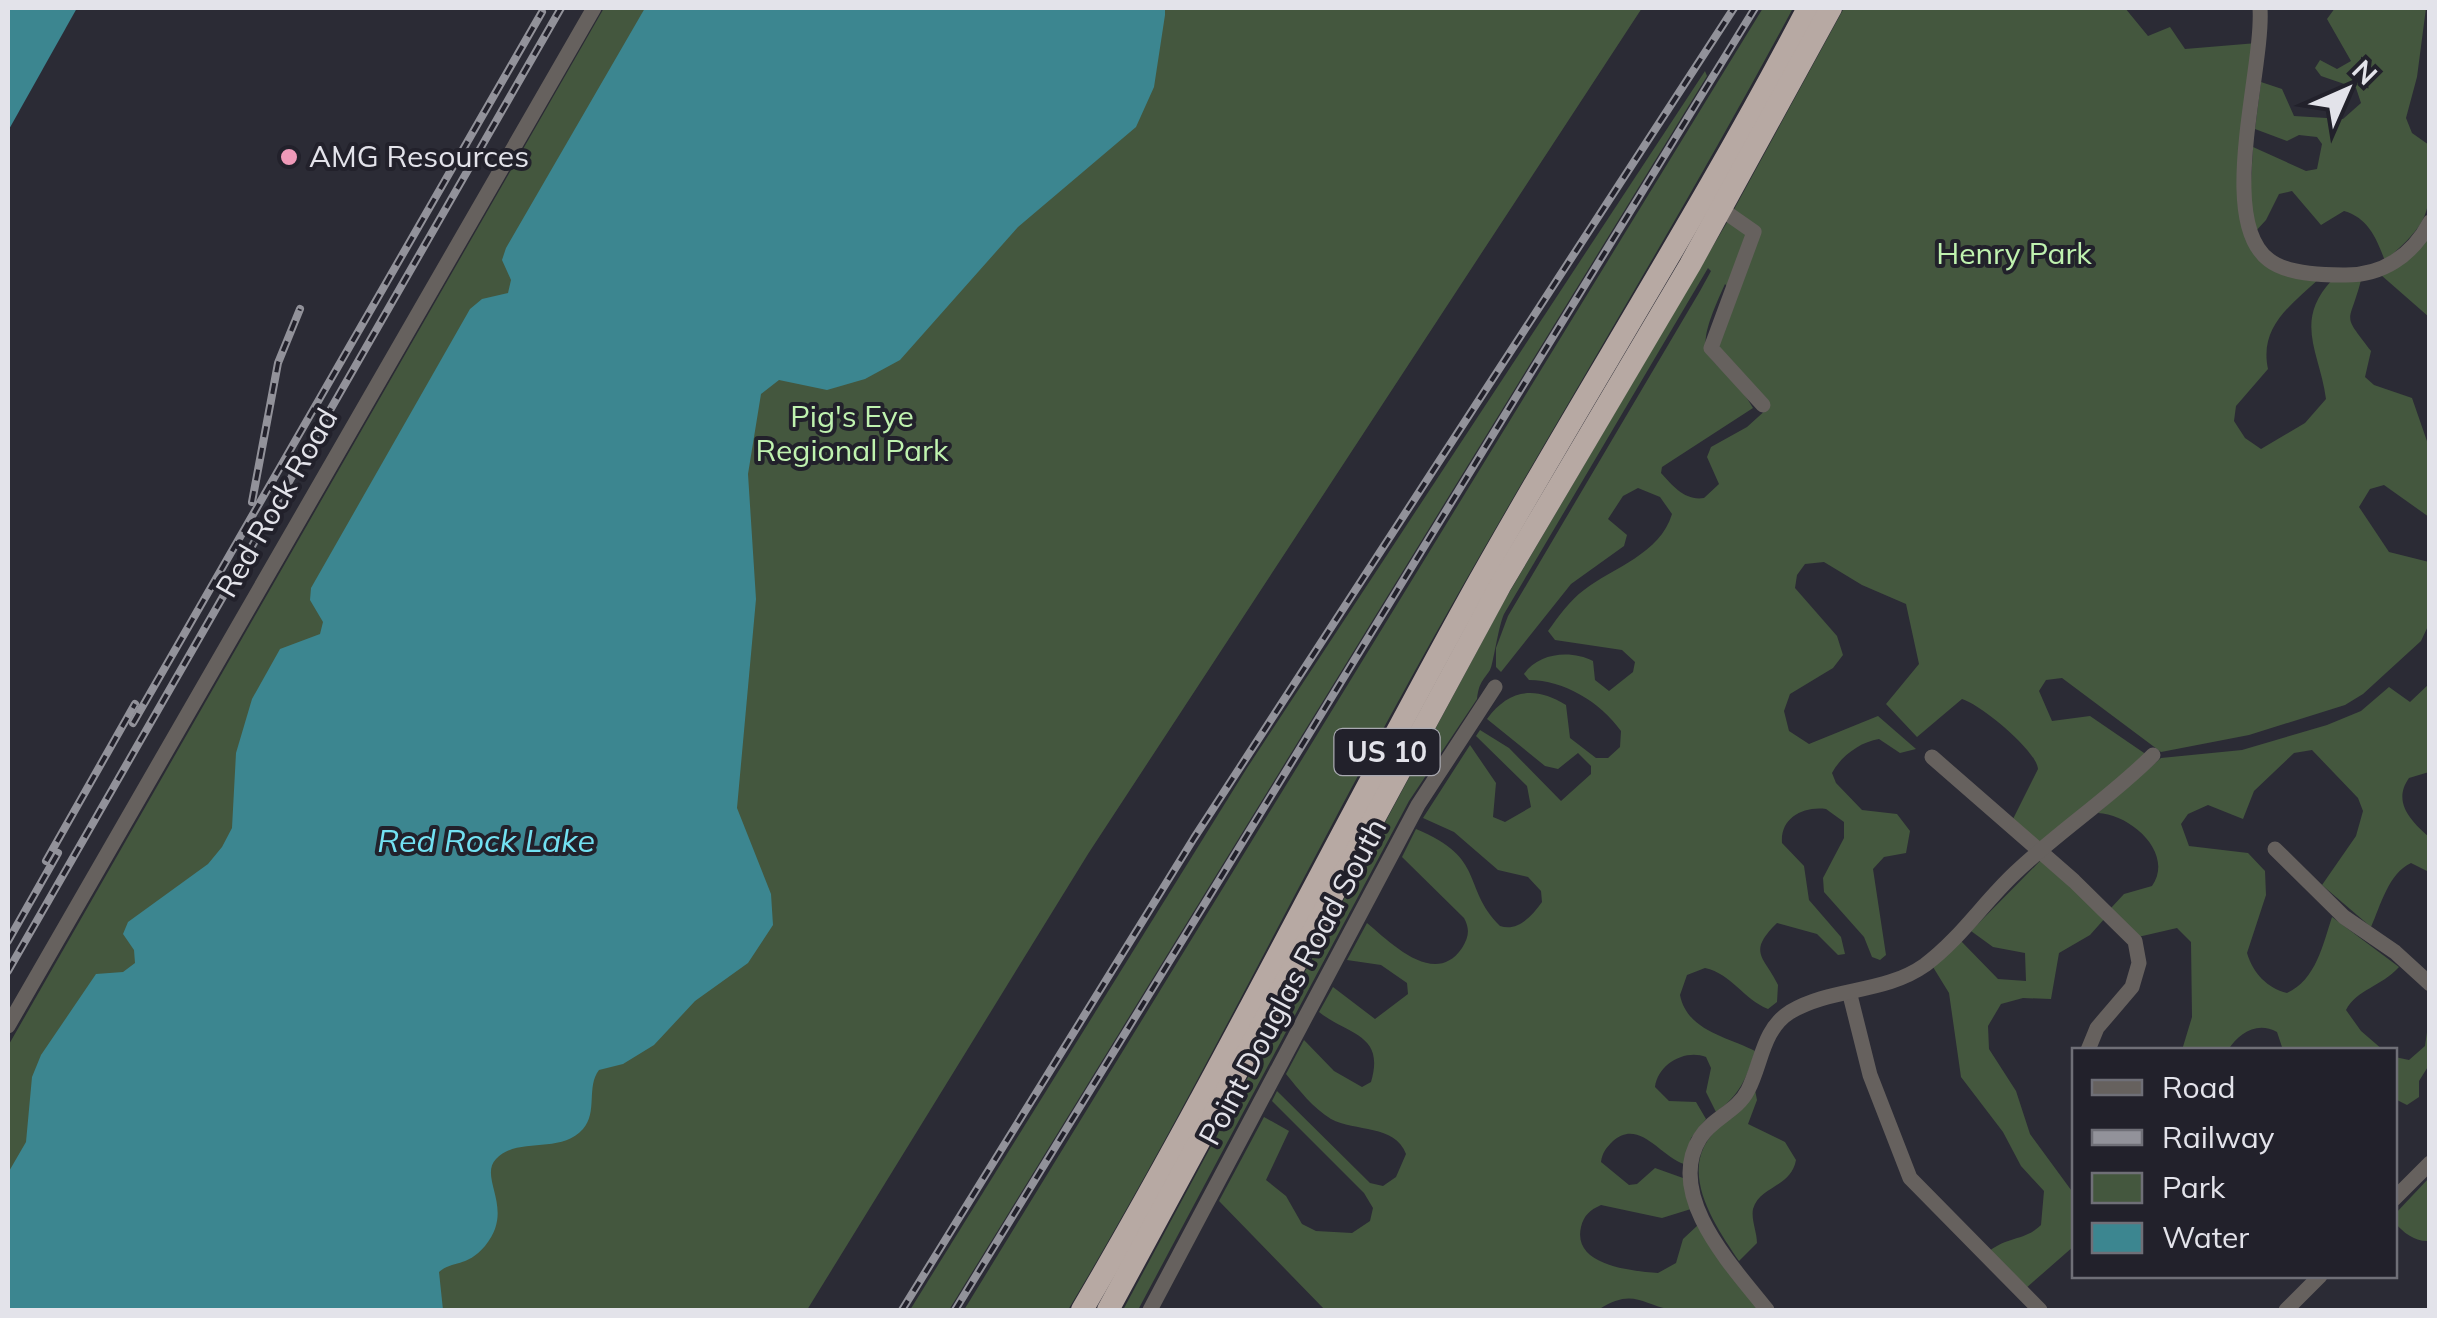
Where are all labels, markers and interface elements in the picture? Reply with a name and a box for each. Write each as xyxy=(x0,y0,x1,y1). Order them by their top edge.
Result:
north arrow xyxy=(2297,40,2397,140)
text: N xyxy=(2345,52,2385,92)
place label: AMG Resources xyxy=(309,137,529,175)
marker: AMG Resources xyxy=(278,146,300,168)
park label: Henry Park xyxy=(1936,234,2092,272)
park label: Pig's Eye Regional Park xyxy=(756,397,949,469)
street label: Red Rock Road xyxy=(207,401,346,604)
road number: US 10 xyxy=(1334,729,1440,775)
street label: Point Douglas Road South xyxy=(1190,812,1394,1151)
water label: Red Rock Lake xyxy=(377,820,595,860)
legend xyxy=(2072,1048,2397,1278)
text: Road xyxy=(2162,1068,2236,1106)
text: Railway xyxy=(2162,1118,2275,1156)
text: Park xyxy=(2162,1168,2226,1206)
text: Water xyxy=(2162,1218,2249,1256)

